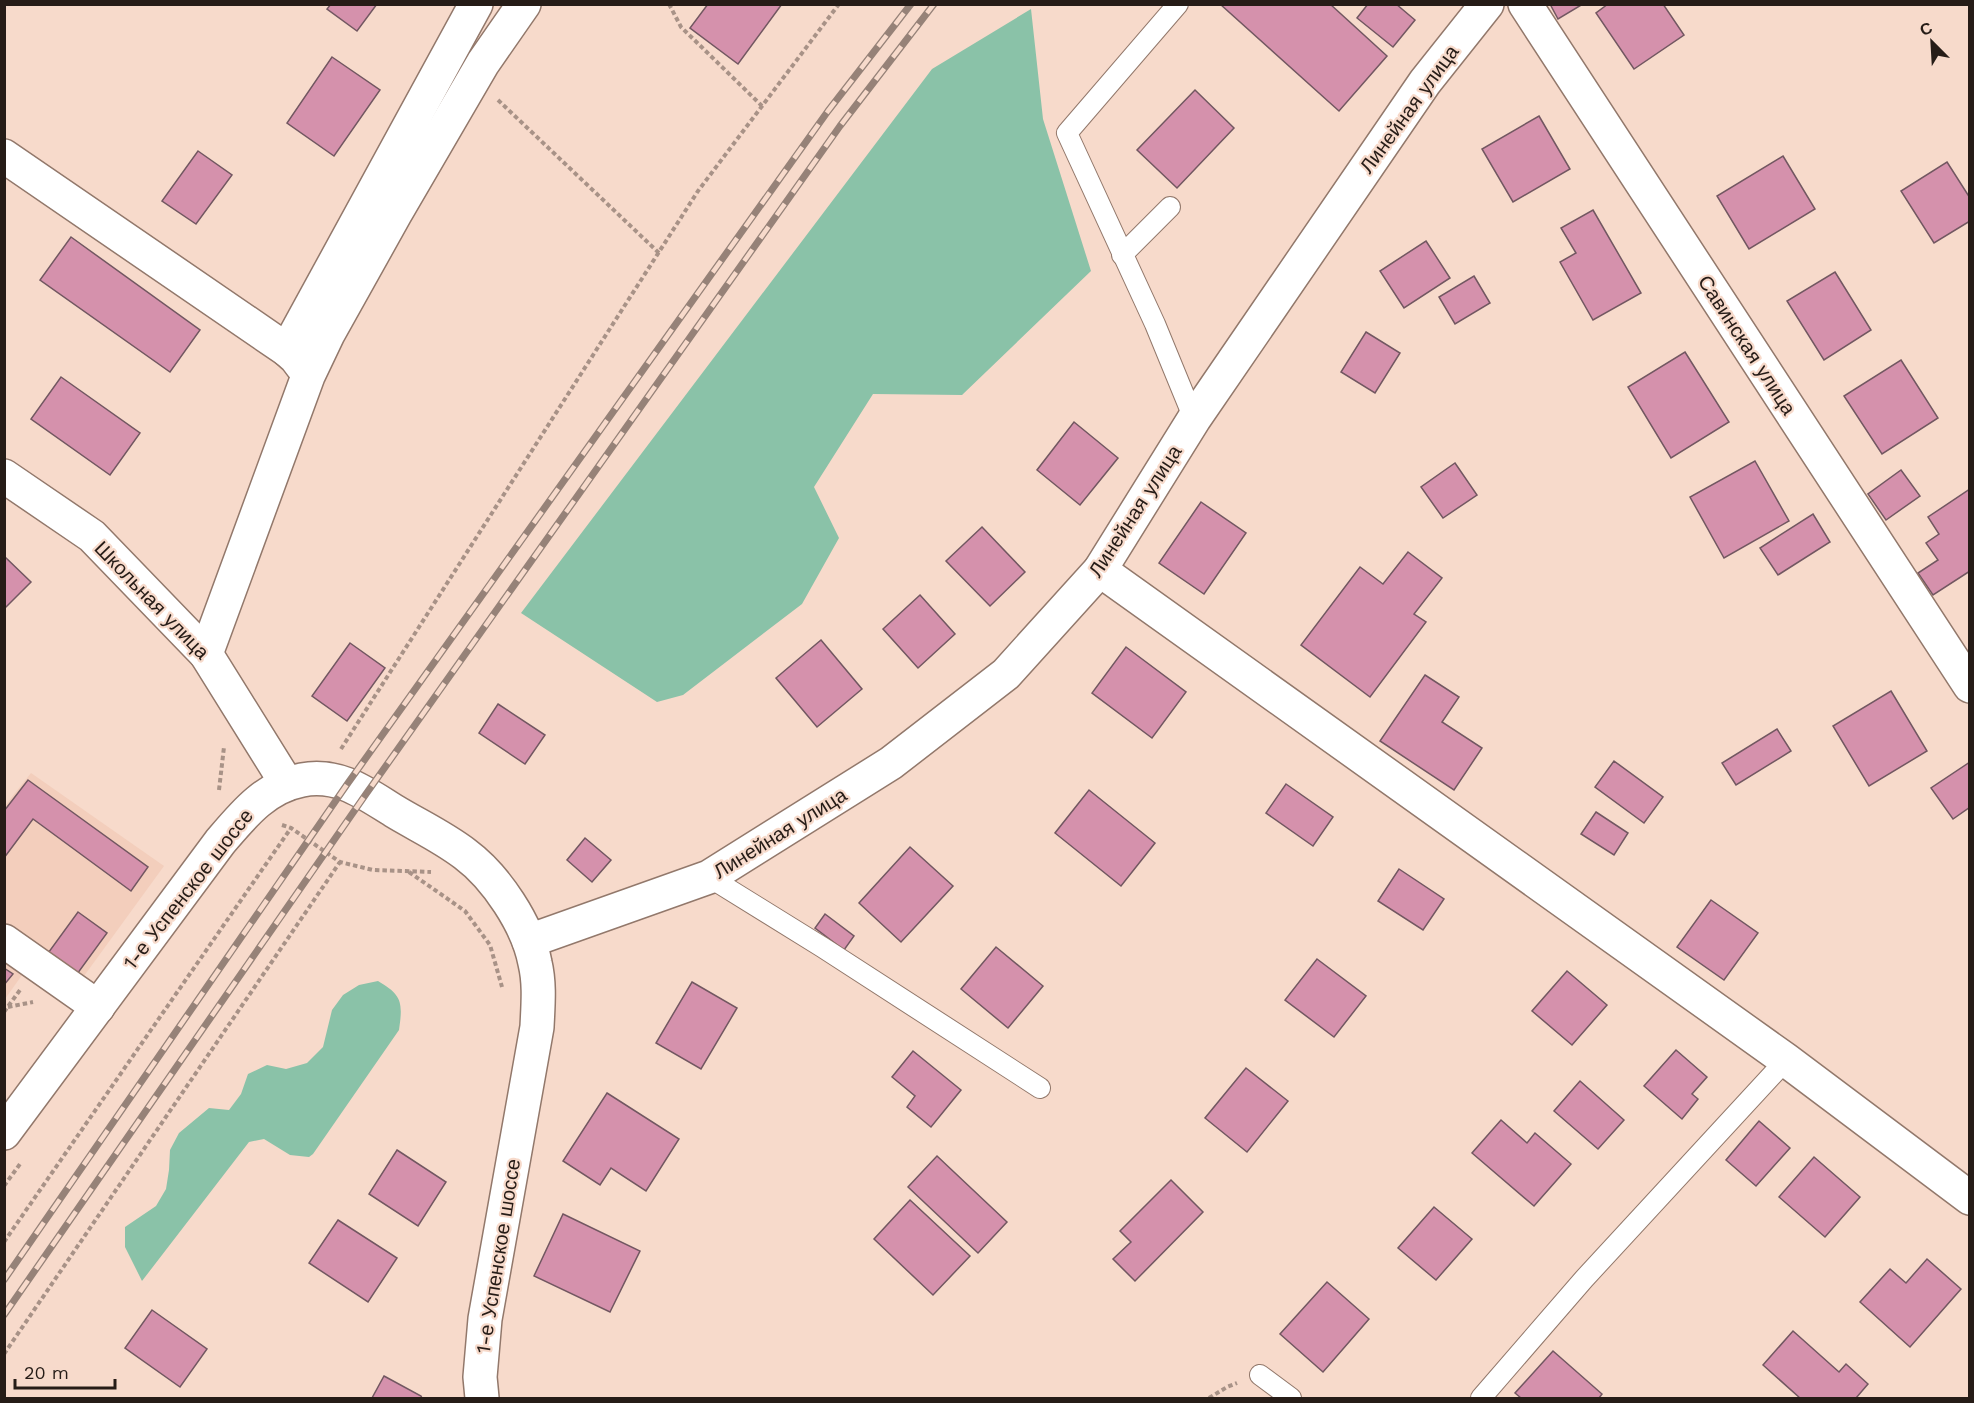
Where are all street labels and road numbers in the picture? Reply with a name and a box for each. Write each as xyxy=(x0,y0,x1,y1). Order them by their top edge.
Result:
street label: Линейная улица xyxy=(1354,40,1464,178)
street label: Савинская улица xyxy=(1693,271,1802,420)
street label: Линейная улица xyxy=(1083,440,1187,581)
street label: Школьная улица xyxy=(90,536,215,665)
street label: Линейная улица xyxy=(709,782,852,884)
street label: 1-е Успенское шоссе xyxy=(118,804,258,974)
street label: 1-е Успенское шоссе xyxy=(471,1157,525,1355)

